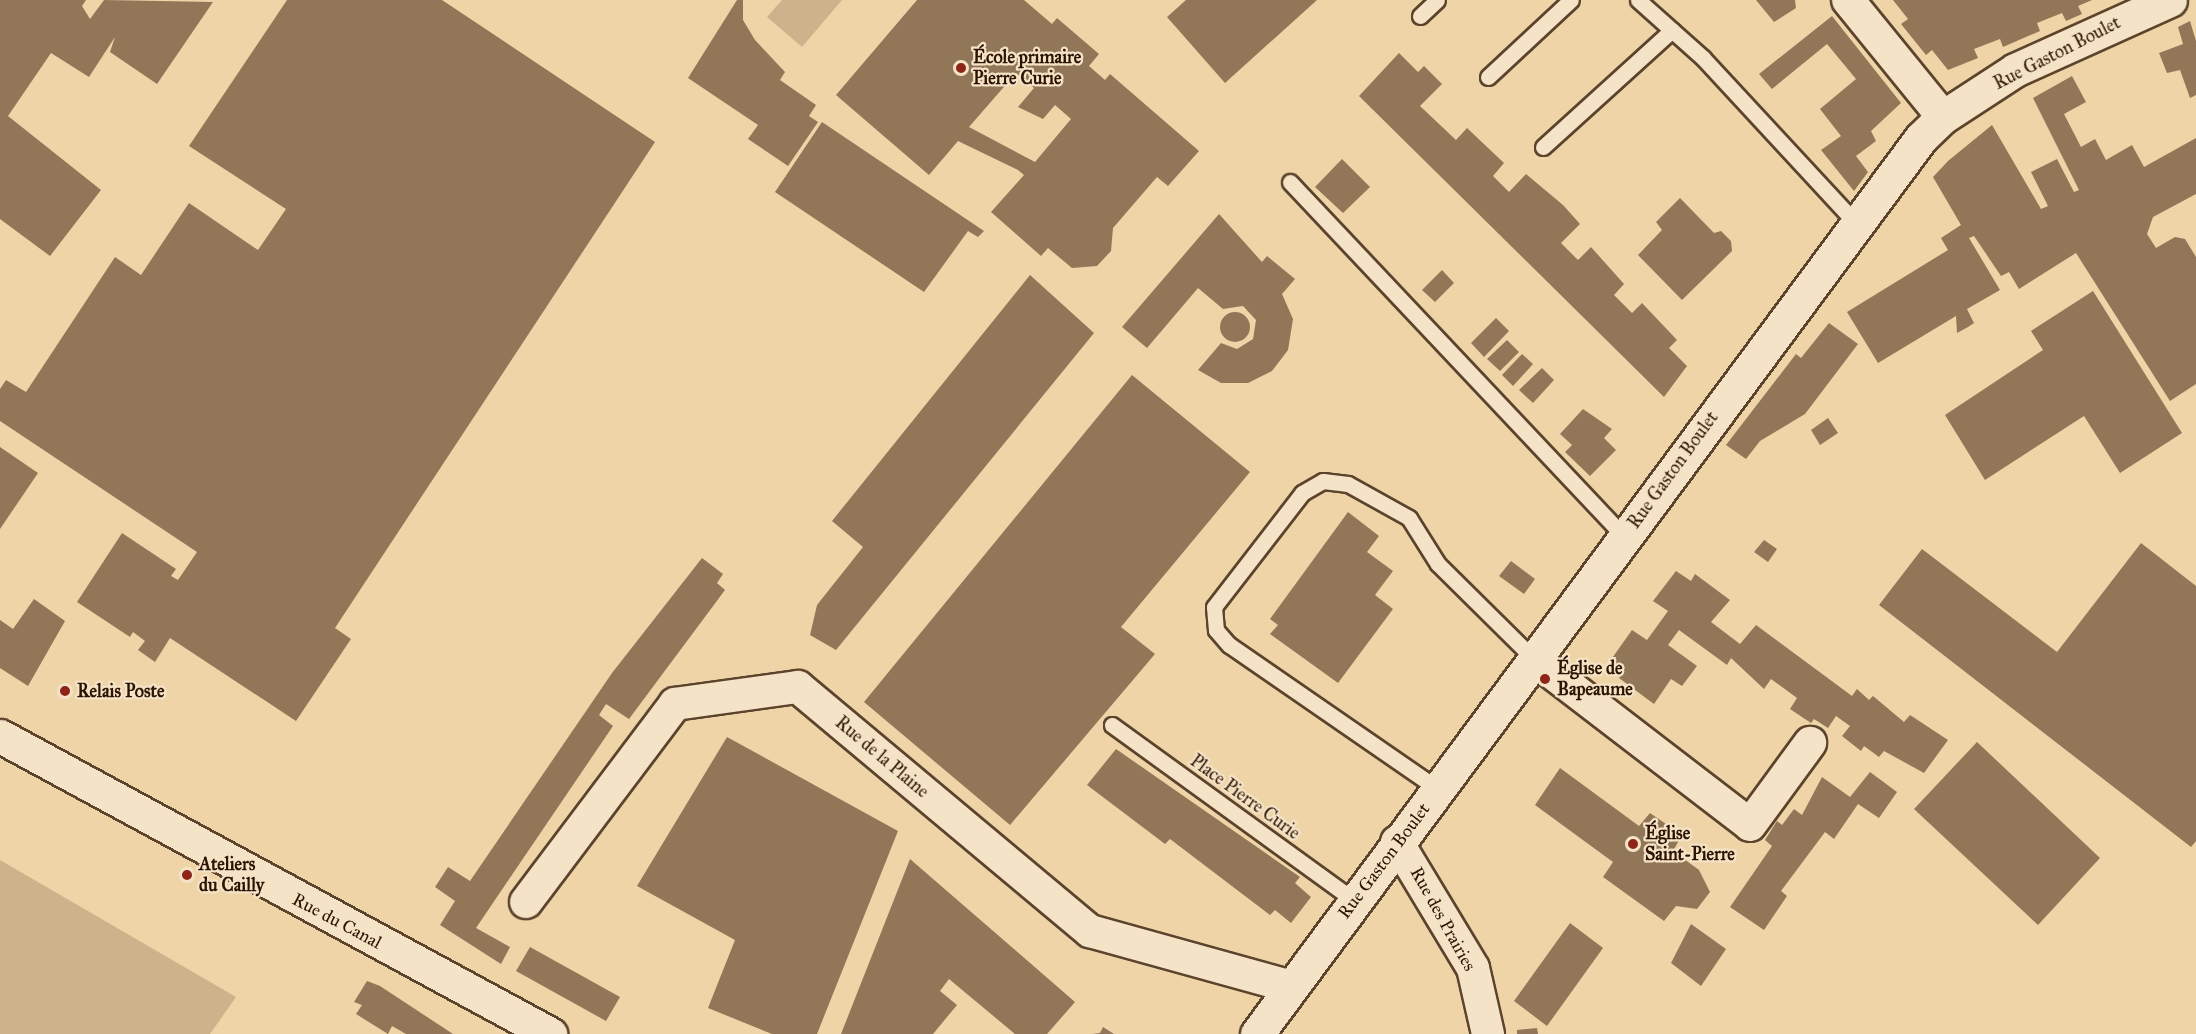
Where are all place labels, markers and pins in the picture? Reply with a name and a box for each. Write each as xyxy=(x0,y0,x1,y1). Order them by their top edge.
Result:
place label: École primaire Pierre Curie xyxy=(973,47,1081,90)
marker: École primaire Pierre Curie xyxy=(954,61,968,75)
place label: Église de Bapeaume xyxy=(1557,658,1633,700)
marker: Église de Bapeaume xyxy=(1538,672,1552,686)
place label: Relais Poste xyxy=(77,680,164,702)
marker: Relais Poste xyxy=(58,684,72,698)
place label: Église Saint-Pierre xyxy=(1645,823,1735,866)
marker: Église Saint-Pierre xyxy=(1626,837,1640,851)
place label: Ateliers du Cailly xyxy=(199,854,264,896)
marker: Ateliers du Cailly xyxy=(180,868,194,882)

